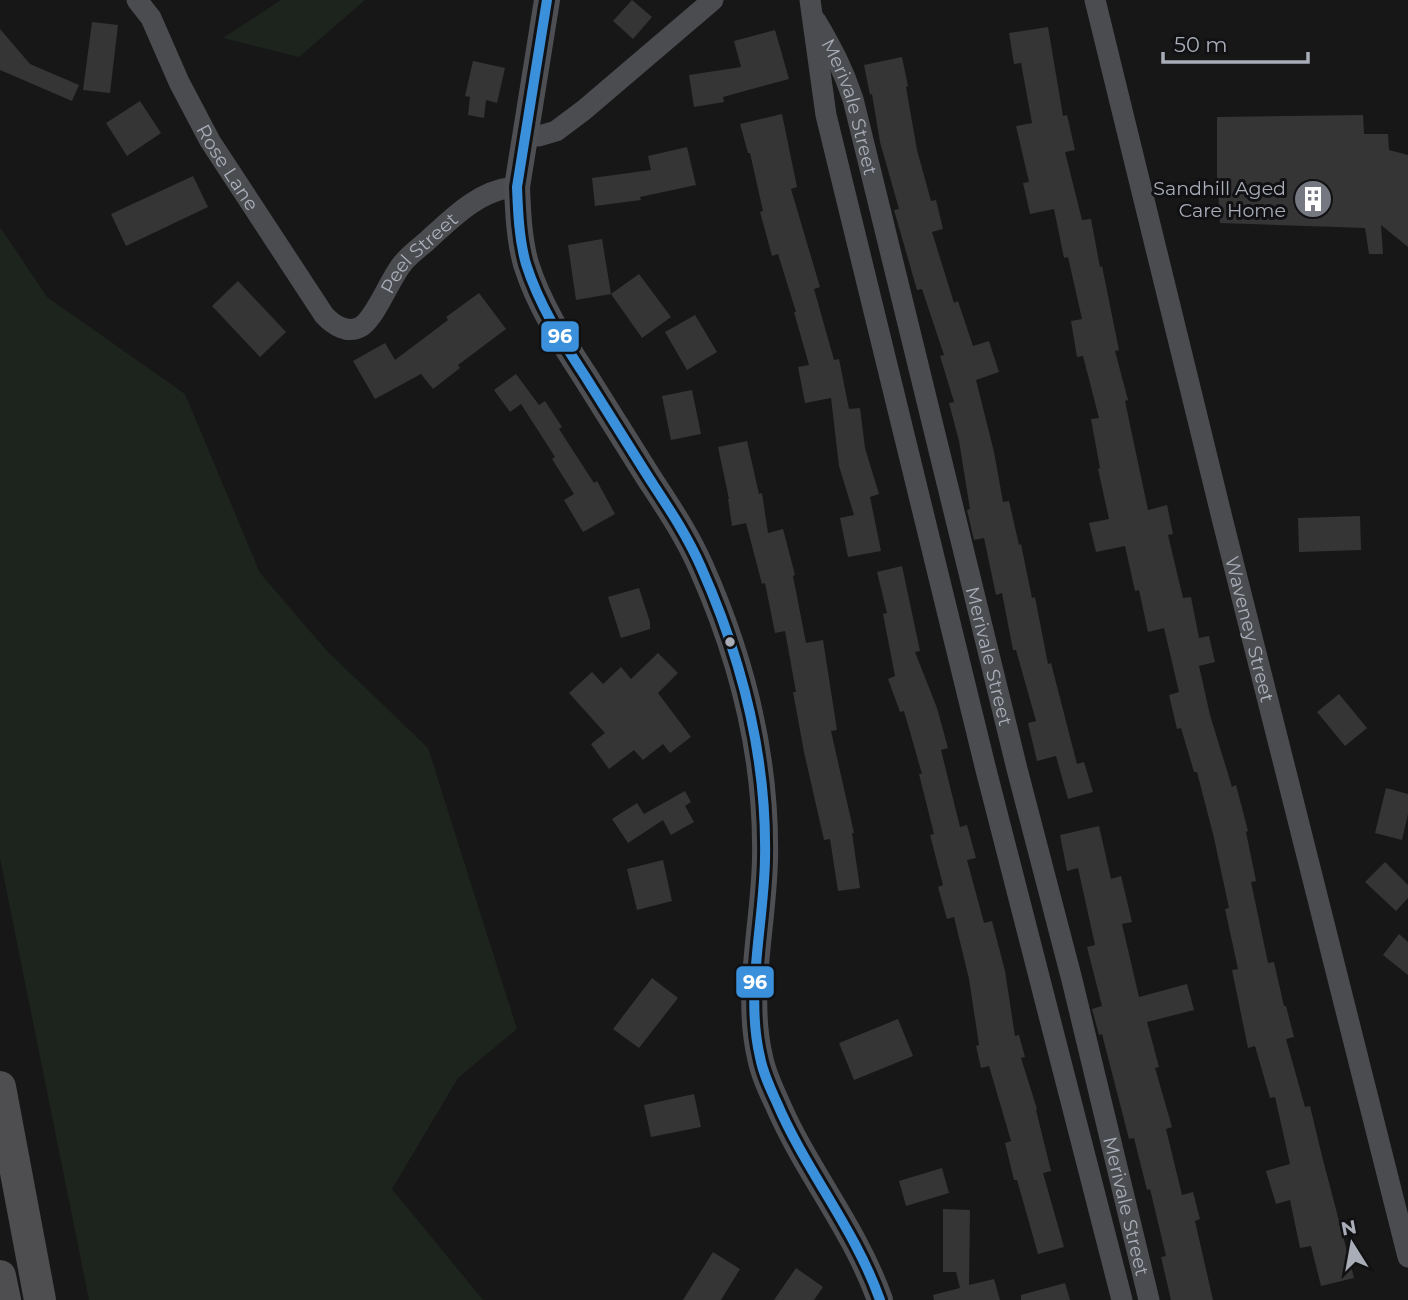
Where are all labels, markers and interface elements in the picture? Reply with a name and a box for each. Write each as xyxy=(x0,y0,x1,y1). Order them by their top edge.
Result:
scale bar xyxy=(1163,21,1308,65)
text: 50 m xyxy=(1174,32,1228,57)
street label: Merivale Street xyxy=(816,35,882,178)
street label: Rose Lane xyxy=(191,120,263,215)
place label: Sandhill Aged Care Home xyxy=(1153,177,1286,222)
building icon: Sandhill Aged Care Home xyxy=(1292,178,1334,220)
street label: Peel Street xyxy=(376,207,463,298)
line badge: 96 xyxy=(540,320,580,353)
text: 96 xyxy=(548,325,572,348)
street label: Waveney Street xyxy=(1220,554,1279,705)
street label: Merivale Street xyxy=(961,584,1017,728)
unlabelled marker xyxy=(723,635,737,649)
line badge: 96 xyxy=(735,965,775,999)
text: 96 xyxy=(743,971,767,994)
street label: Merivale Street xyxy=(1098,1134,1154,1279)
north arrow xyxy=(1317,1209,1387,1279)
text: N xyxy=(1339,1215,1359,1241)

